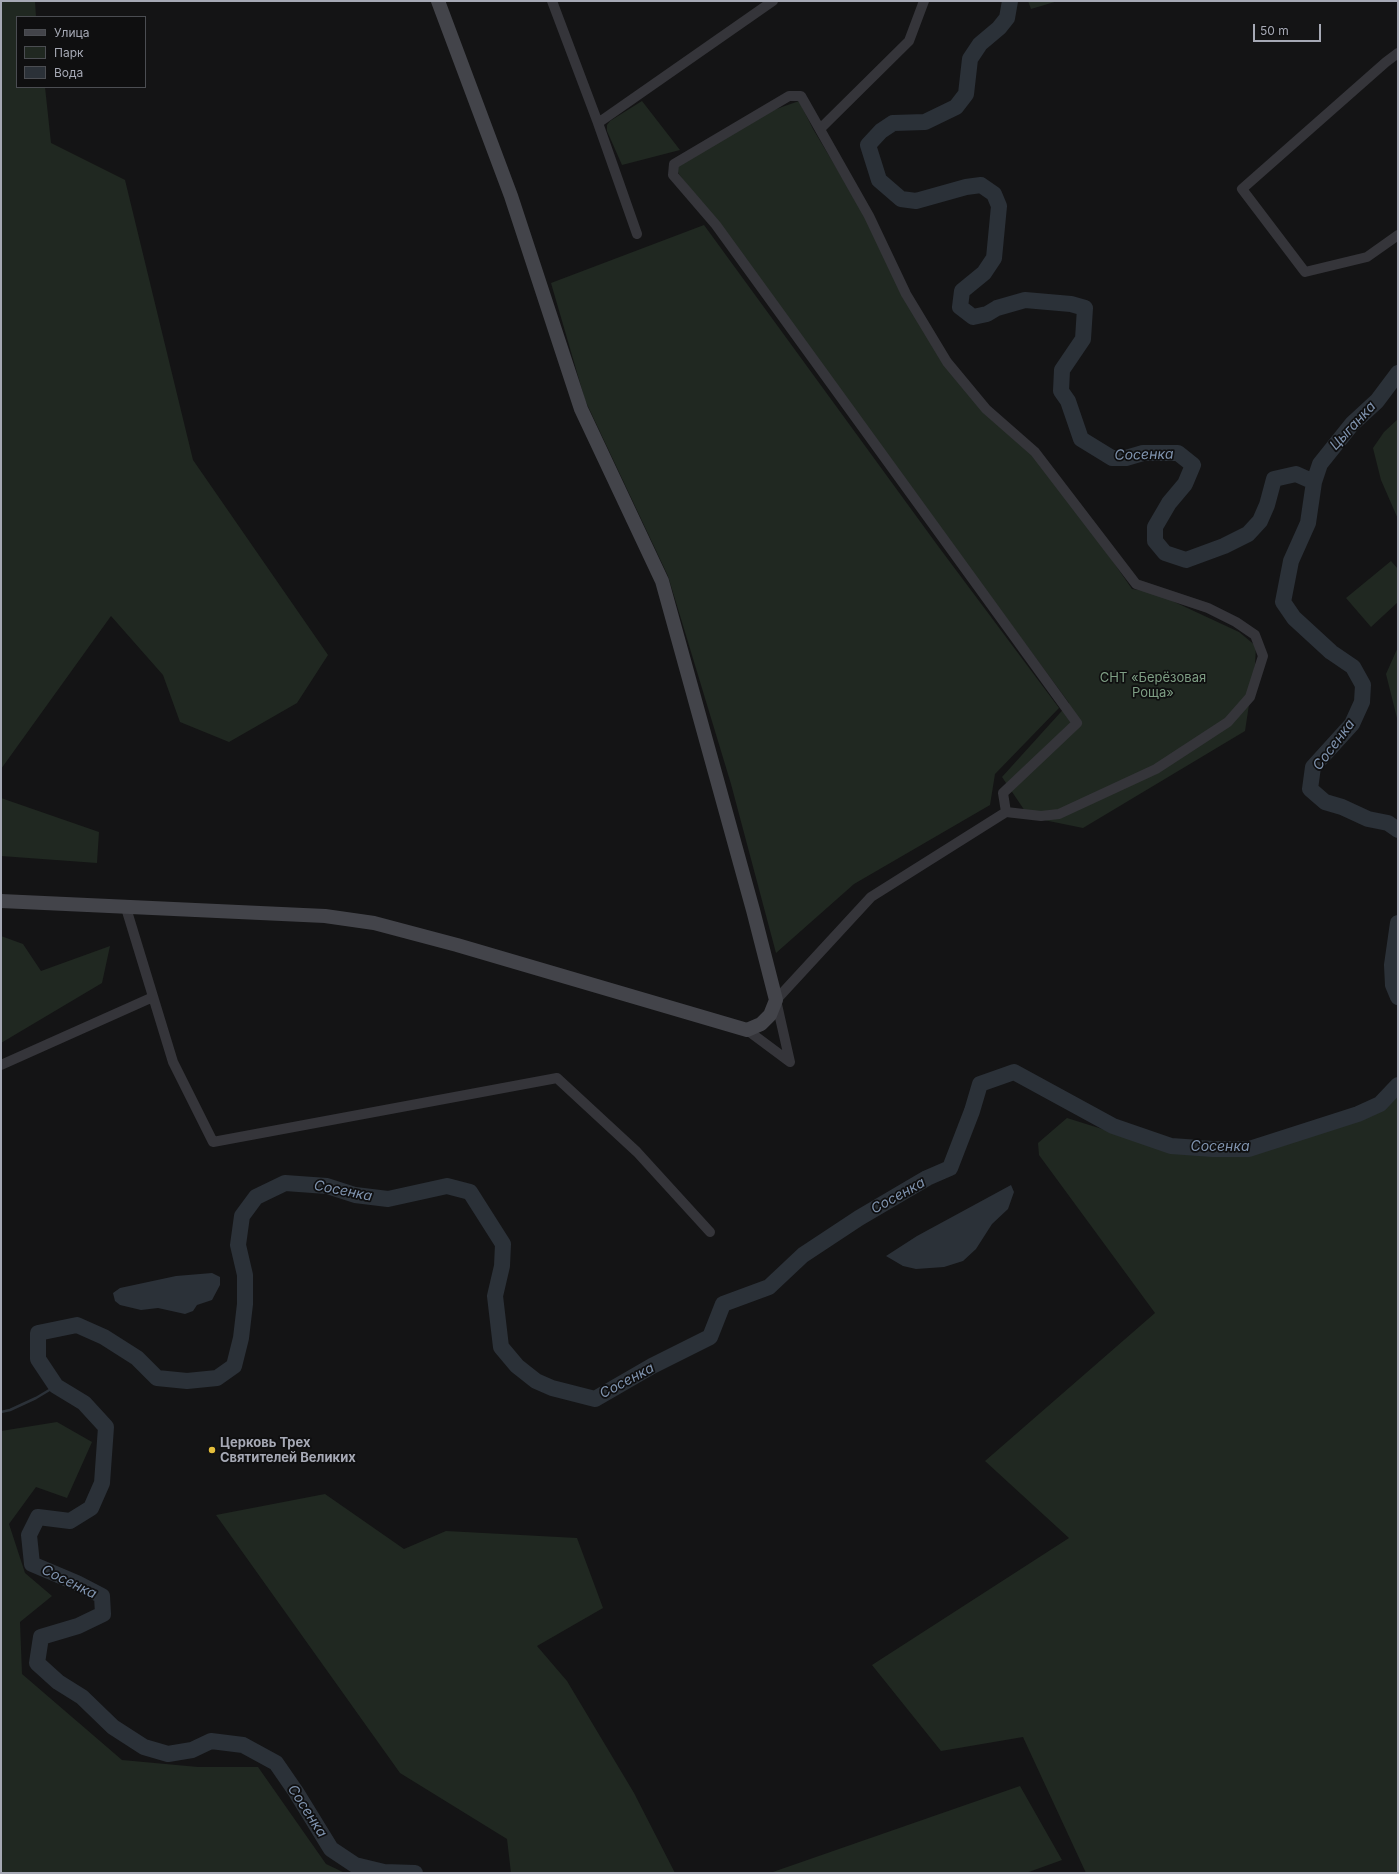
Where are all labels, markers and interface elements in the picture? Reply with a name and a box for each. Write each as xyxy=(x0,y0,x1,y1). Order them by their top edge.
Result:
legend xyxy=(16,16,146,88)
scale bar xyxy=(1255,16,1323,42)
text: 50 m xyxy=(1260,23,1289,38)
text: Улица xyxy=(54,25,89,40)
text: Парк xyxy=(54,45,84,60)
text: Вода xyxy=(54,65,83,80)
water label: Цыганка xyxy=(1327,398,1379,454)
water label: Сосенка xyxy=(1114,446,1174,464)
park label: СНТ «Берёзовая Роща» xyxy=(1100,670,1206,701)
water label: Сосенка xyxy=(1309,716,1359,774)
water label: Сосенка xyxy=(1190,1139,1250,1155)
water label: Сосенка xyxy=(868,1174,928,1218)
water label: Сосенка xyxy=(312,1177,374,1205)
water label: Сосенка xyxy=(597,1360,657,1402)
place label: Церковь Трех Святителей Великих xyxy=(220,1435,356,1466)
marker: Церковь Трех Святителей Великих xyxy=(207,1445,217,1455)
water label: Сосенка xyxy=(39,1561,99,1603)
water label: Сосенка xyxy=(284,1782,330,1840)

